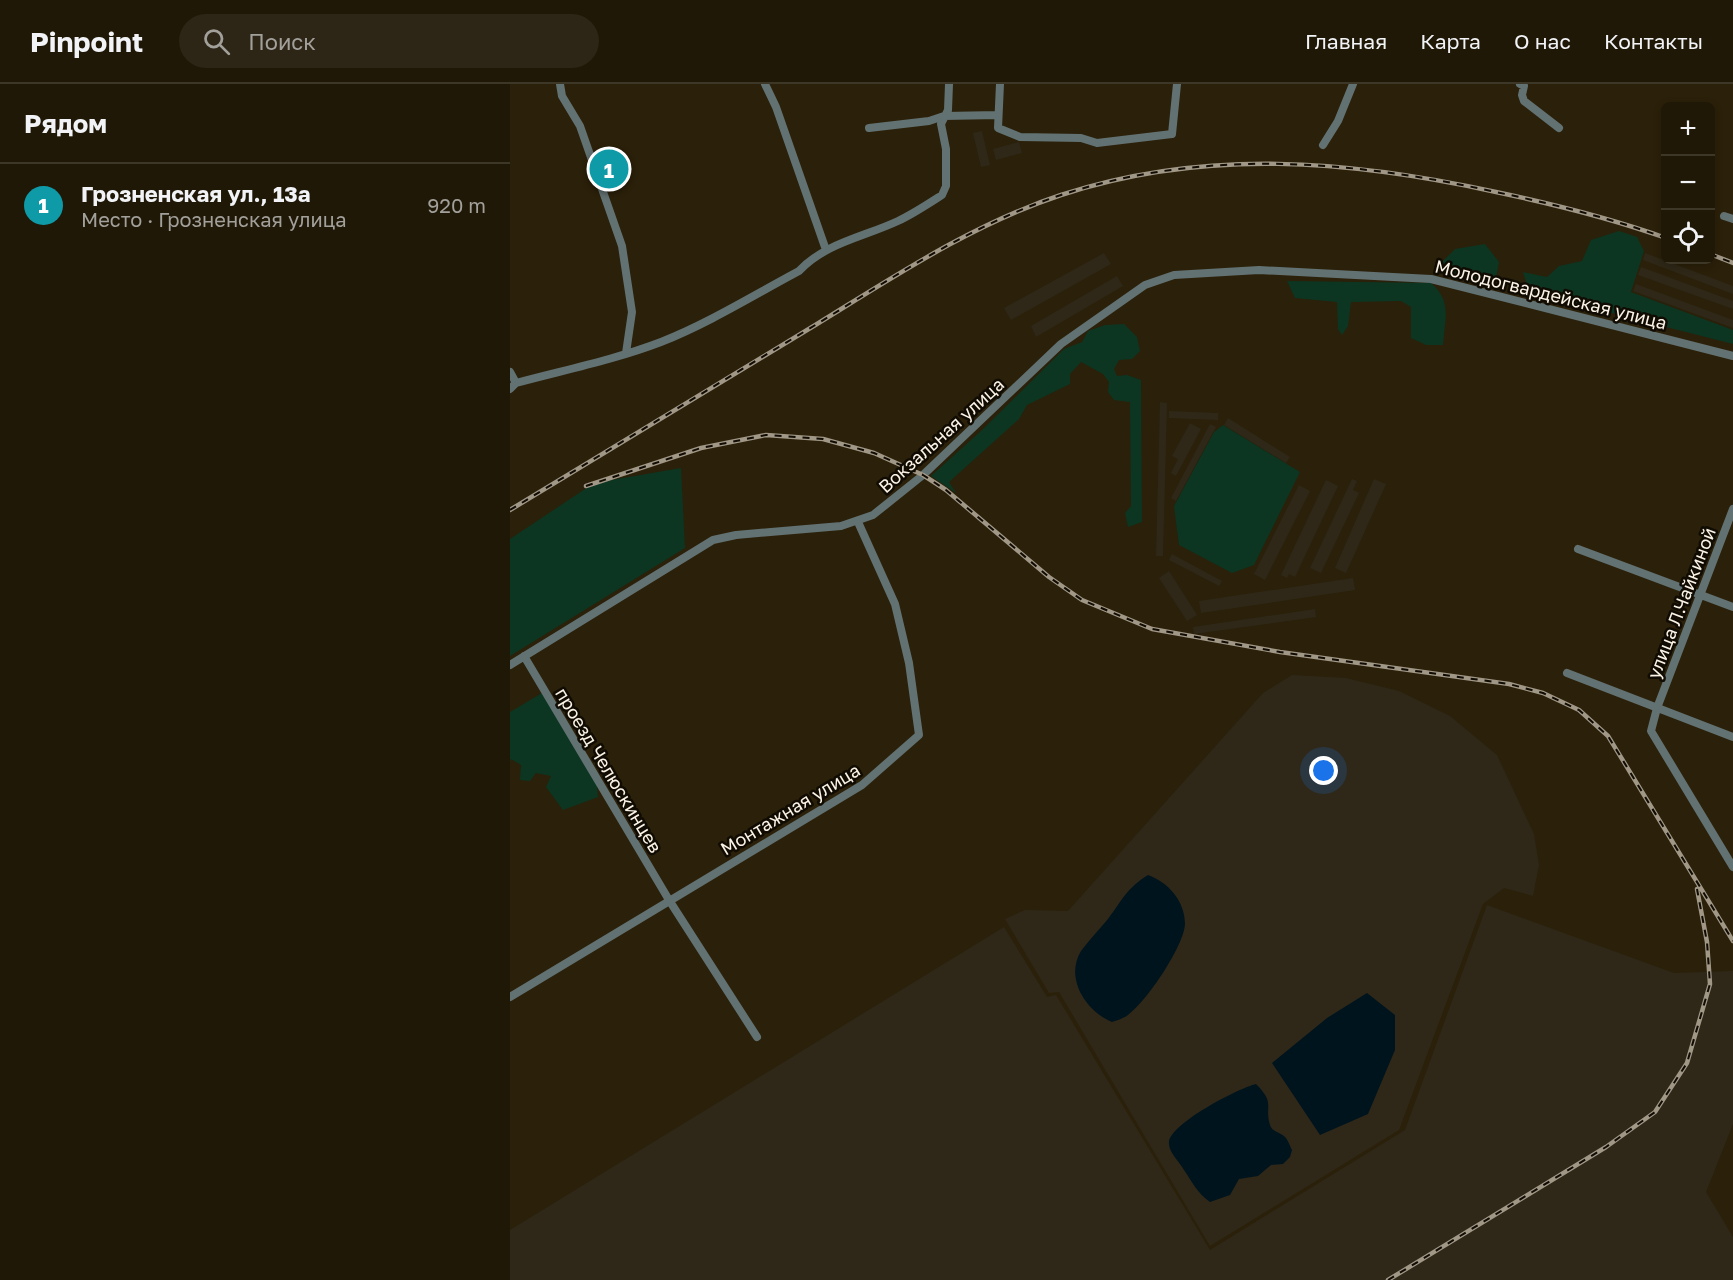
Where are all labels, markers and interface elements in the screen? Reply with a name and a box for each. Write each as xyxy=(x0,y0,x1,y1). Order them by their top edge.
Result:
search box xyxy=(179,14,599,68)
text: Pinpoint xyxy=(30,25,143,58)
icon: search xyxy=(200,25,233,58)
text: Поиск xyxy=(248,28,316,55)
text: Главная xyxy=(1305,28,1387,54)
text: Карта xyxy=(1420,28,1481,54)
text: О нас xyxy=(1514,28,1571,54)
text: Контакты xyxy=(1604,28,1703,54)
map controls xyxy=(1661,102,1715,264)
button: + xyxy=(1661,102,1715,156)
text: Рядом xyxy=(24,108,107,139)
pin: 1 xyxy=(590,146,628,191)
button: − xyxy=(1661,156,1715,210)
text: Грозненская ул., 13а xyxy=(81,180,311,207)
text: 1 xyxy=(38,193,49,217)
text: 920 m xyxy=(427,193,486,217)
text: Место · Грозненская улица xyxy=(81,207,347,231)
button: locate xyxy=(1661,210,1715,264)
street label: Молодогвардейская улица xyxy=(1433,254,1669,334)
street label: Вокзальная улица xyxy=(874,373,1008,497)
street label: улица Л.Чайкиной xyxy=(1642,524,1720,682)
street label: проезд Челюскинцев xyxy=(551,683,667,857)
your location xyxy=(1309,756,1338,785)
street label: Монтажная улица xyxy=(716,759,864,859)

